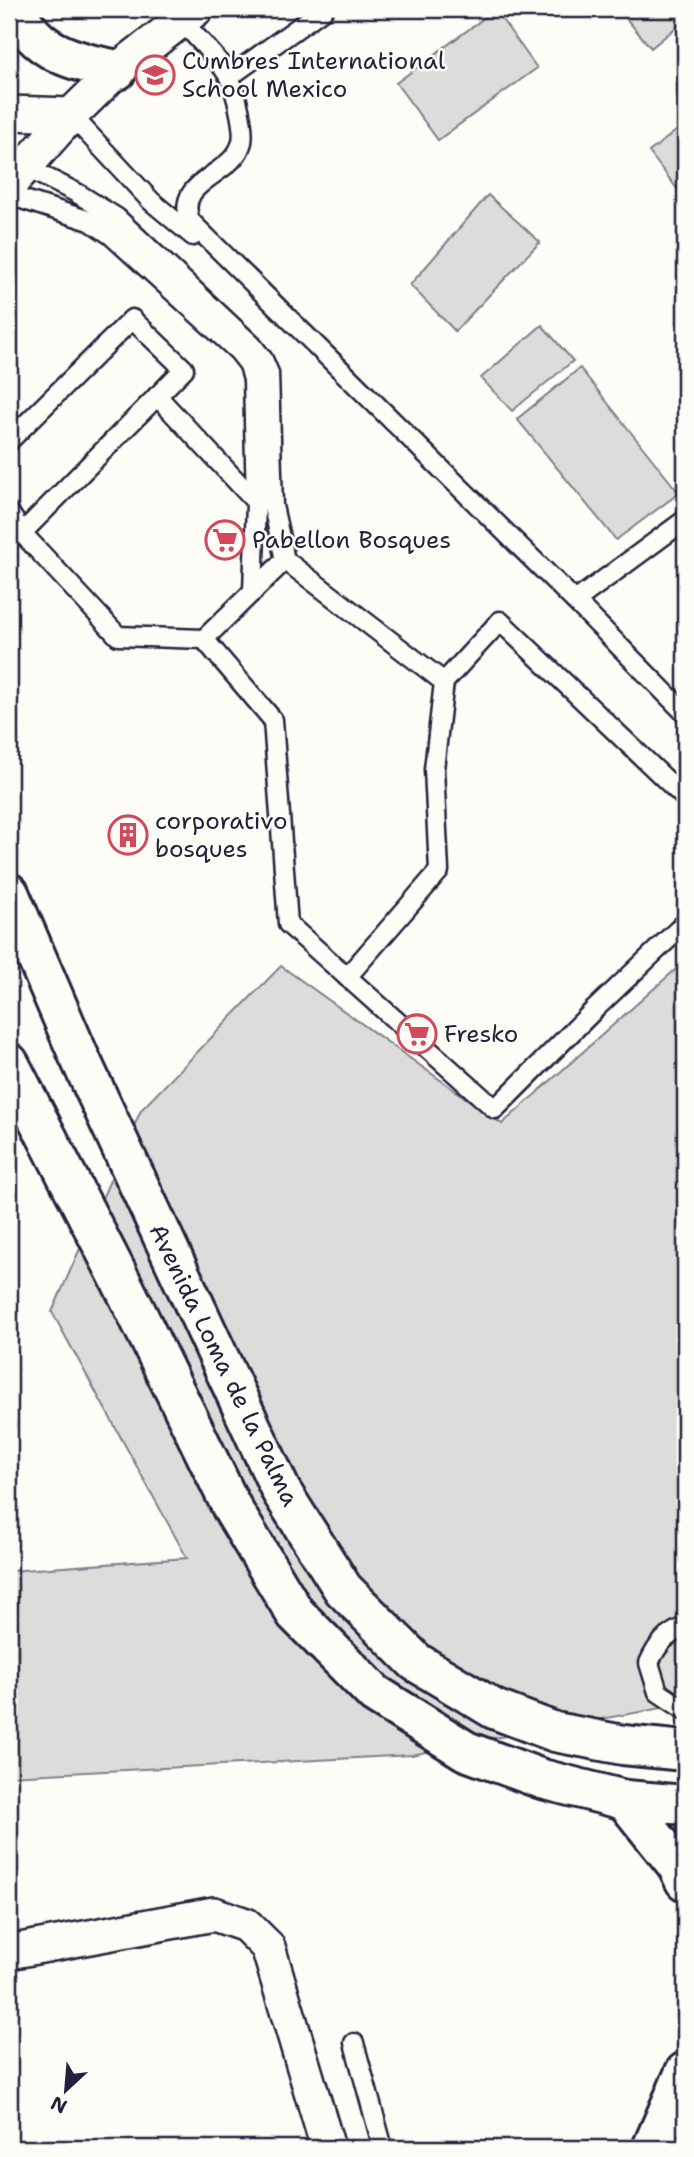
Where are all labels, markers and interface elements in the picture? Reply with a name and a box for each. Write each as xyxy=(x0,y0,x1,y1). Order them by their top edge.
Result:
place label: Cumbres International School Mexico xyxy=(182,45,446,105)
school or university icon: Cumbres International School Mexico xyxy=(134,54,176,96)
supermarket icon: Pabellon Bosques xyxy=(204,519,246,561)
place label: Pabellon Bosques xyxy=(252,524,451,556)
place label: corporativo bosques xyxy=(155,805,288,865)
building icon: corporativo bosques xyxy=(107,814,149,856)
supermarket icon: Fresko xyxy=(396,1013,438,1055)
place label: Fresko xyxy=(444,1018,518,1050)
street label: Avenida Loma de la Palma xyxy=(142,1219,306,1512)
north arrow xyxy=(32,2056,102,2126)
text: N xyxy=(47,2090,71,2119)

